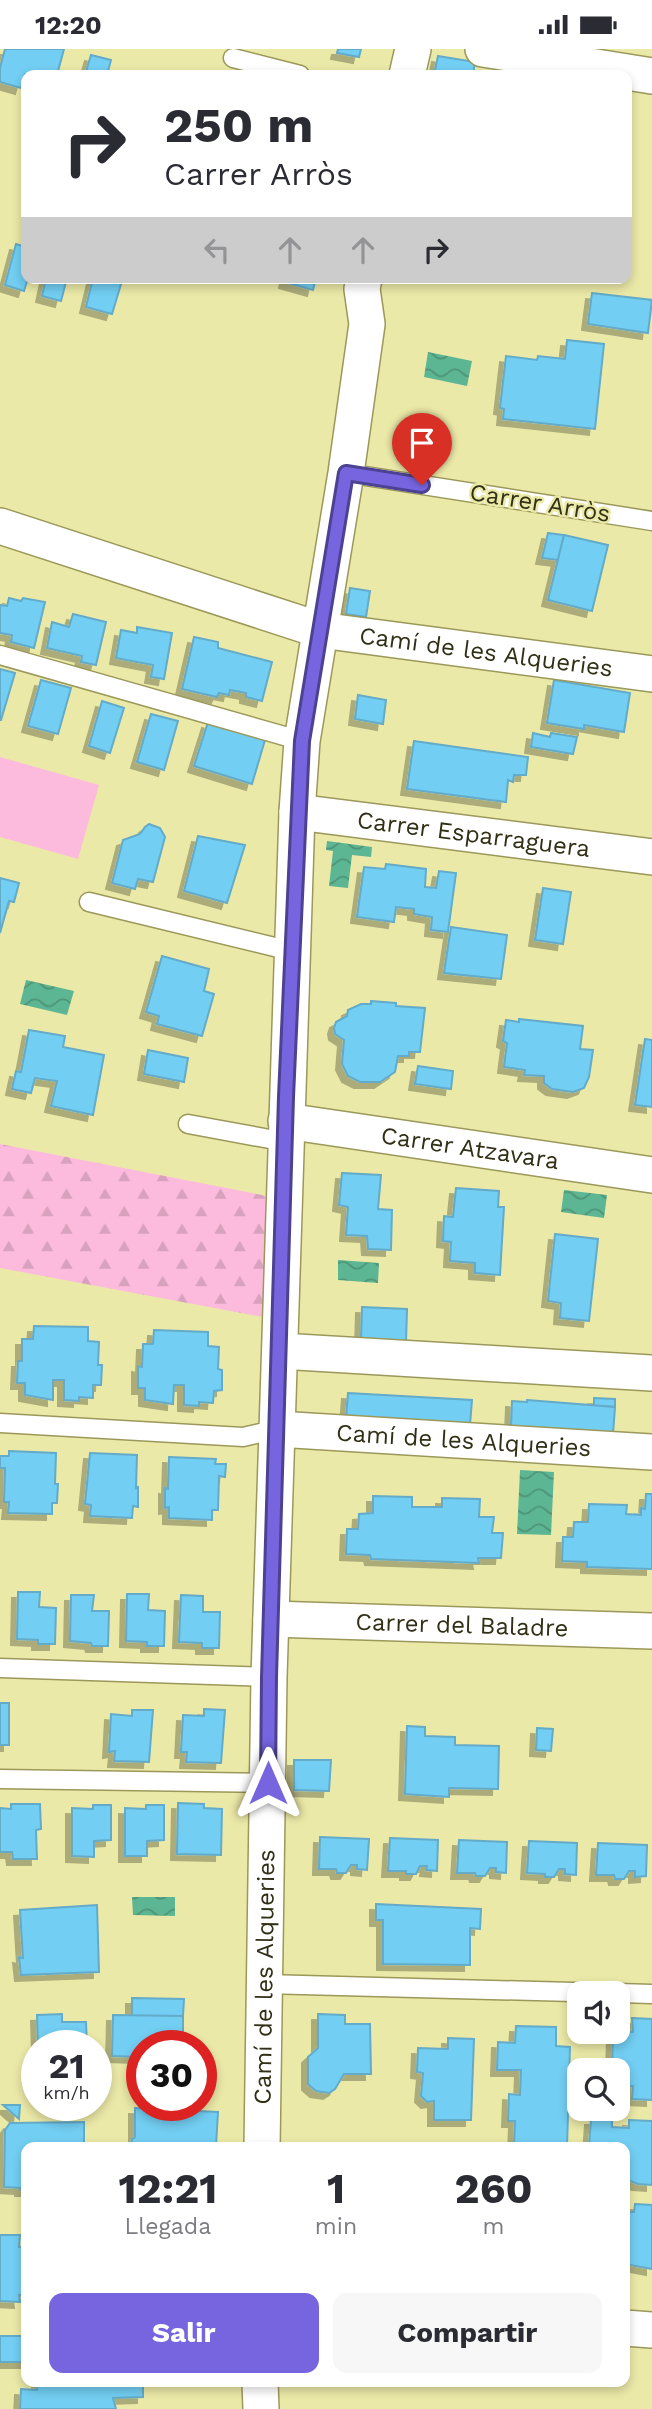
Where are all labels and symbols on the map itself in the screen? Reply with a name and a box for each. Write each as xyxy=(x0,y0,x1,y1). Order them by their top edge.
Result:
pin xyxy=(392,413,452,485)
street label: Carrer Arròs xyxy=(468,478,612,528)
street label: Camí de les Alqueries xyxy=(358,621,614,683)
street label: Carrer Esparraguera xyxy=(355,806,592,863)
street label: Carrer Atzavara xyxy=(379,1121,561,1175)
street label: Camí de les Alqueries xyxy=(335,1419,592,1462)
street label: Carrer del Baladre xyxy=(355,1608,569,1642)
position arrow xyxy=(231,1746,305,1820)
street label: Camí de les Alqueries xyxy=(249,1849,280,2105)
speed limit sign: 30 xyxy=(126,2030,217,2121)

